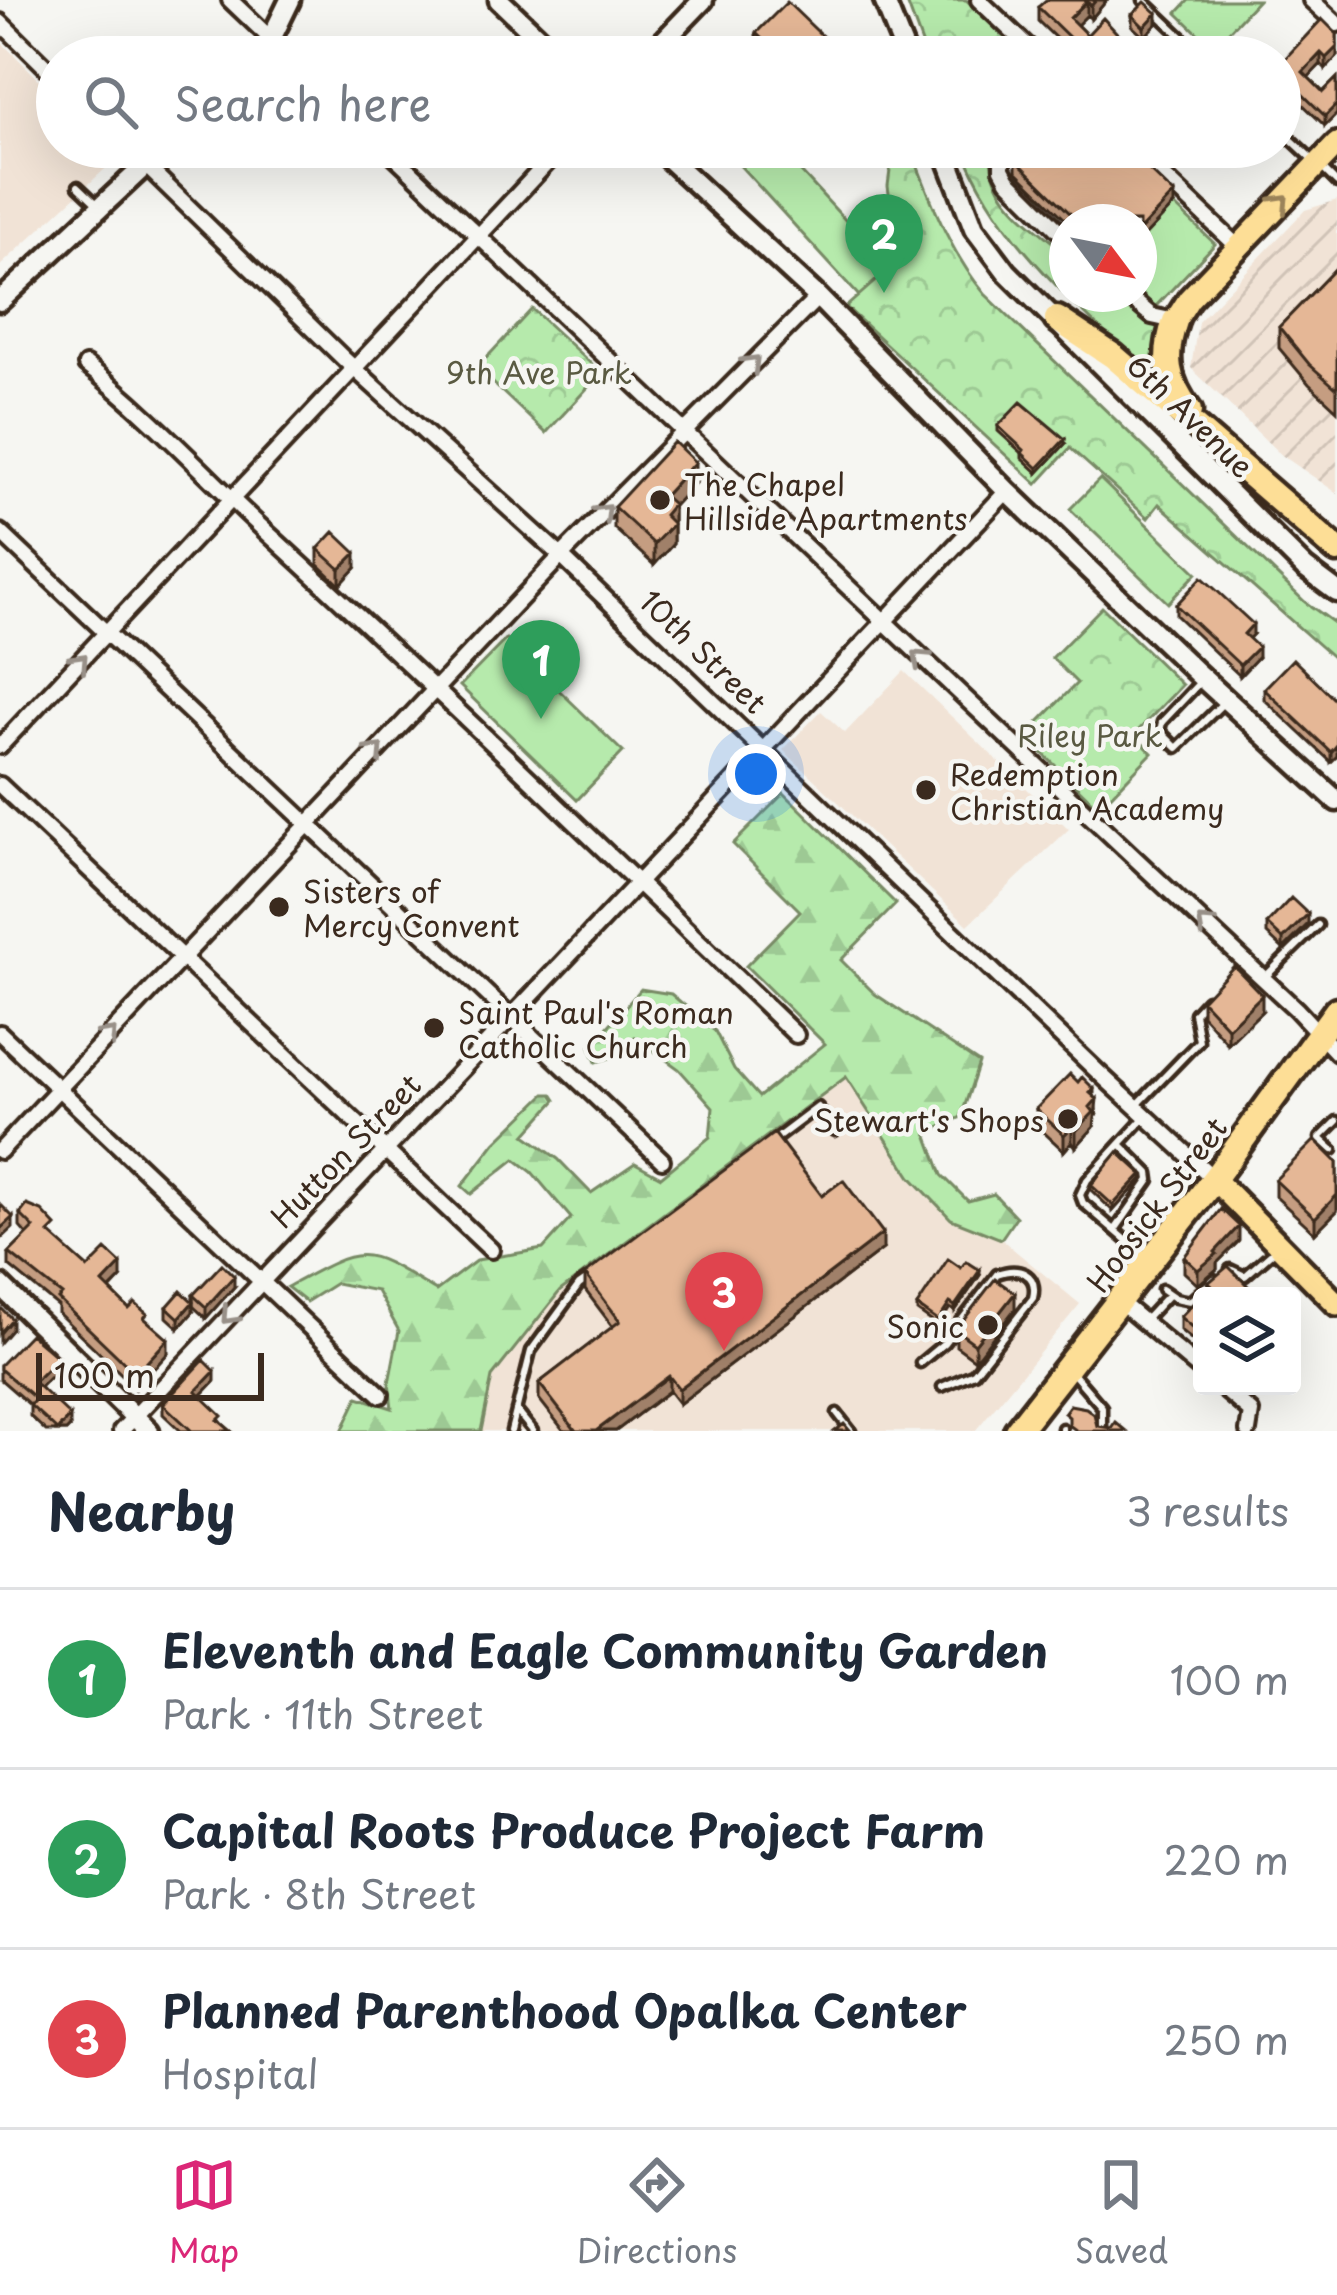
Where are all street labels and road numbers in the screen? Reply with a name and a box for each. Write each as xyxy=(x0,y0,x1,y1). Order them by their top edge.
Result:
street label: 6th Avenue xyxy=(1118,343,1264,487)
street label: 10th Street xyxy=(630,579,778,723)
street label: Hutton Street xyxy=(259,1063,431,1237)
street label: Hoosick Street xyxy=(1075,1107,1237,1301)

